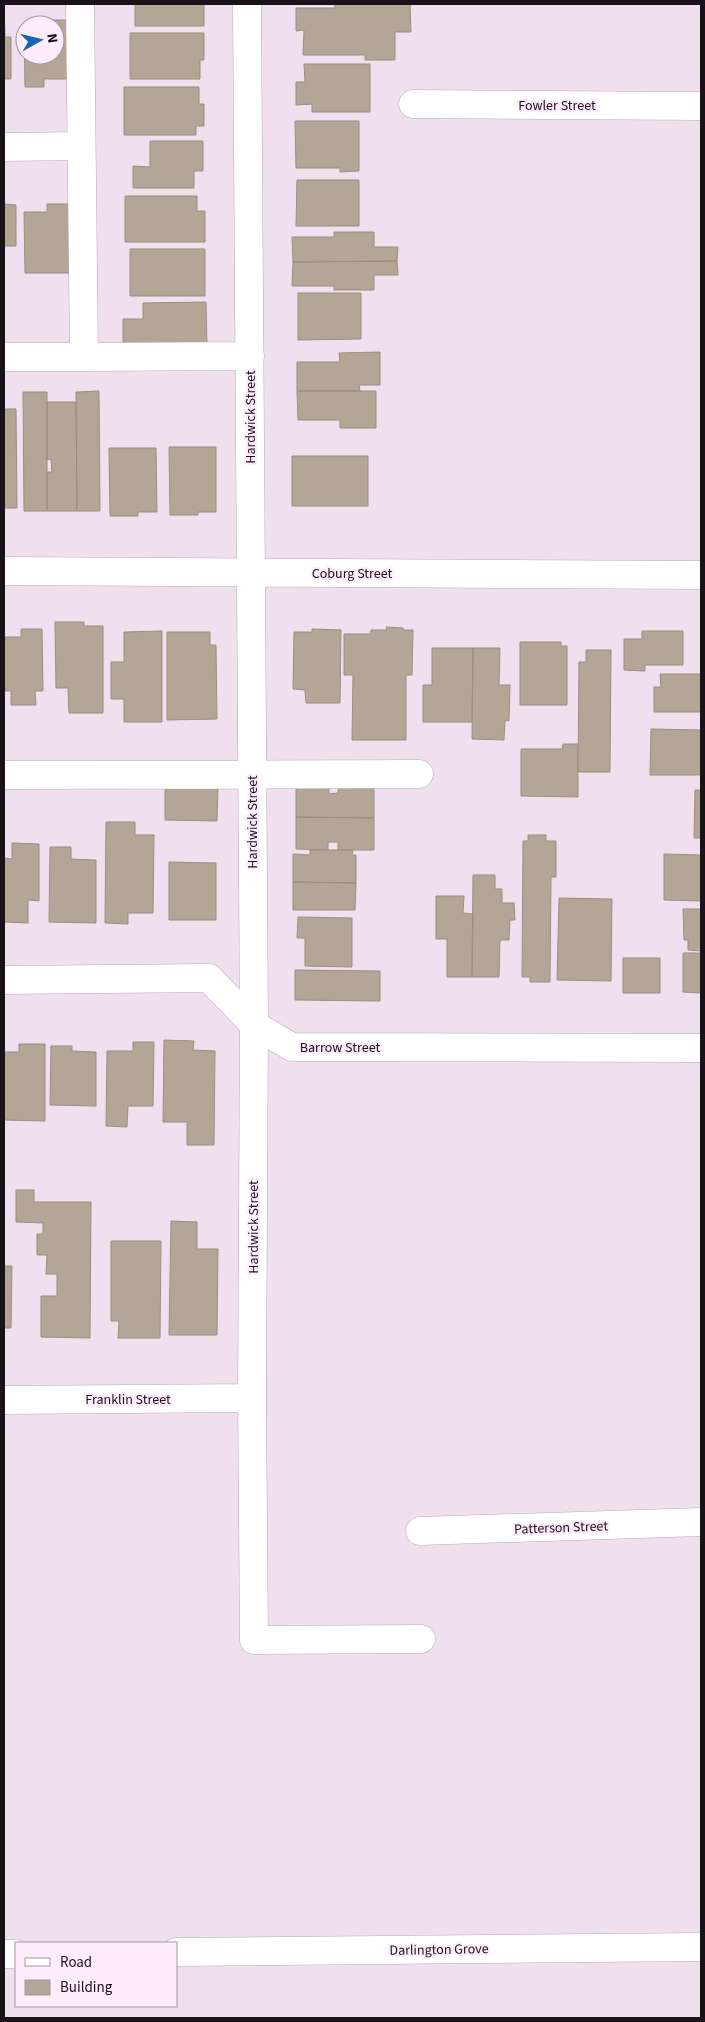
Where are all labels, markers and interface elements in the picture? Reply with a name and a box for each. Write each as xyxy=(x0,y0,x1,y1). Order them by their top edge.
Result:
north arrow xyxy=(15,15,65,65)
text: N xyxy=(41,32,62,44)
street label: Fowler Street xyxy=(518,96,596,116)
street label: Hardwick Street xyxy=(241,370,261,464)
street label: Coburg Street xyxy=(312,564,393,584)
street label: Hardwick Street xyxy=(243,775,263,869)
street label: Barrow Street xyxy=(300,1038,380,1058)
street label: Hardwick Street xyxy=(244,1180,264,1274)
street label: Franklin Street xyxy=(85,1390,171,1410)
street label: Patterson Street xyxy=(514,1516,609,1540)
street label: Darlington Grove xyxy=(389,1939,489,1961)
legend xyxy=(15,1942,178,2007)
text: Road xyxy=(60,1952,92,1973)
text: Building xyxy=(60,1977,113,1998)

